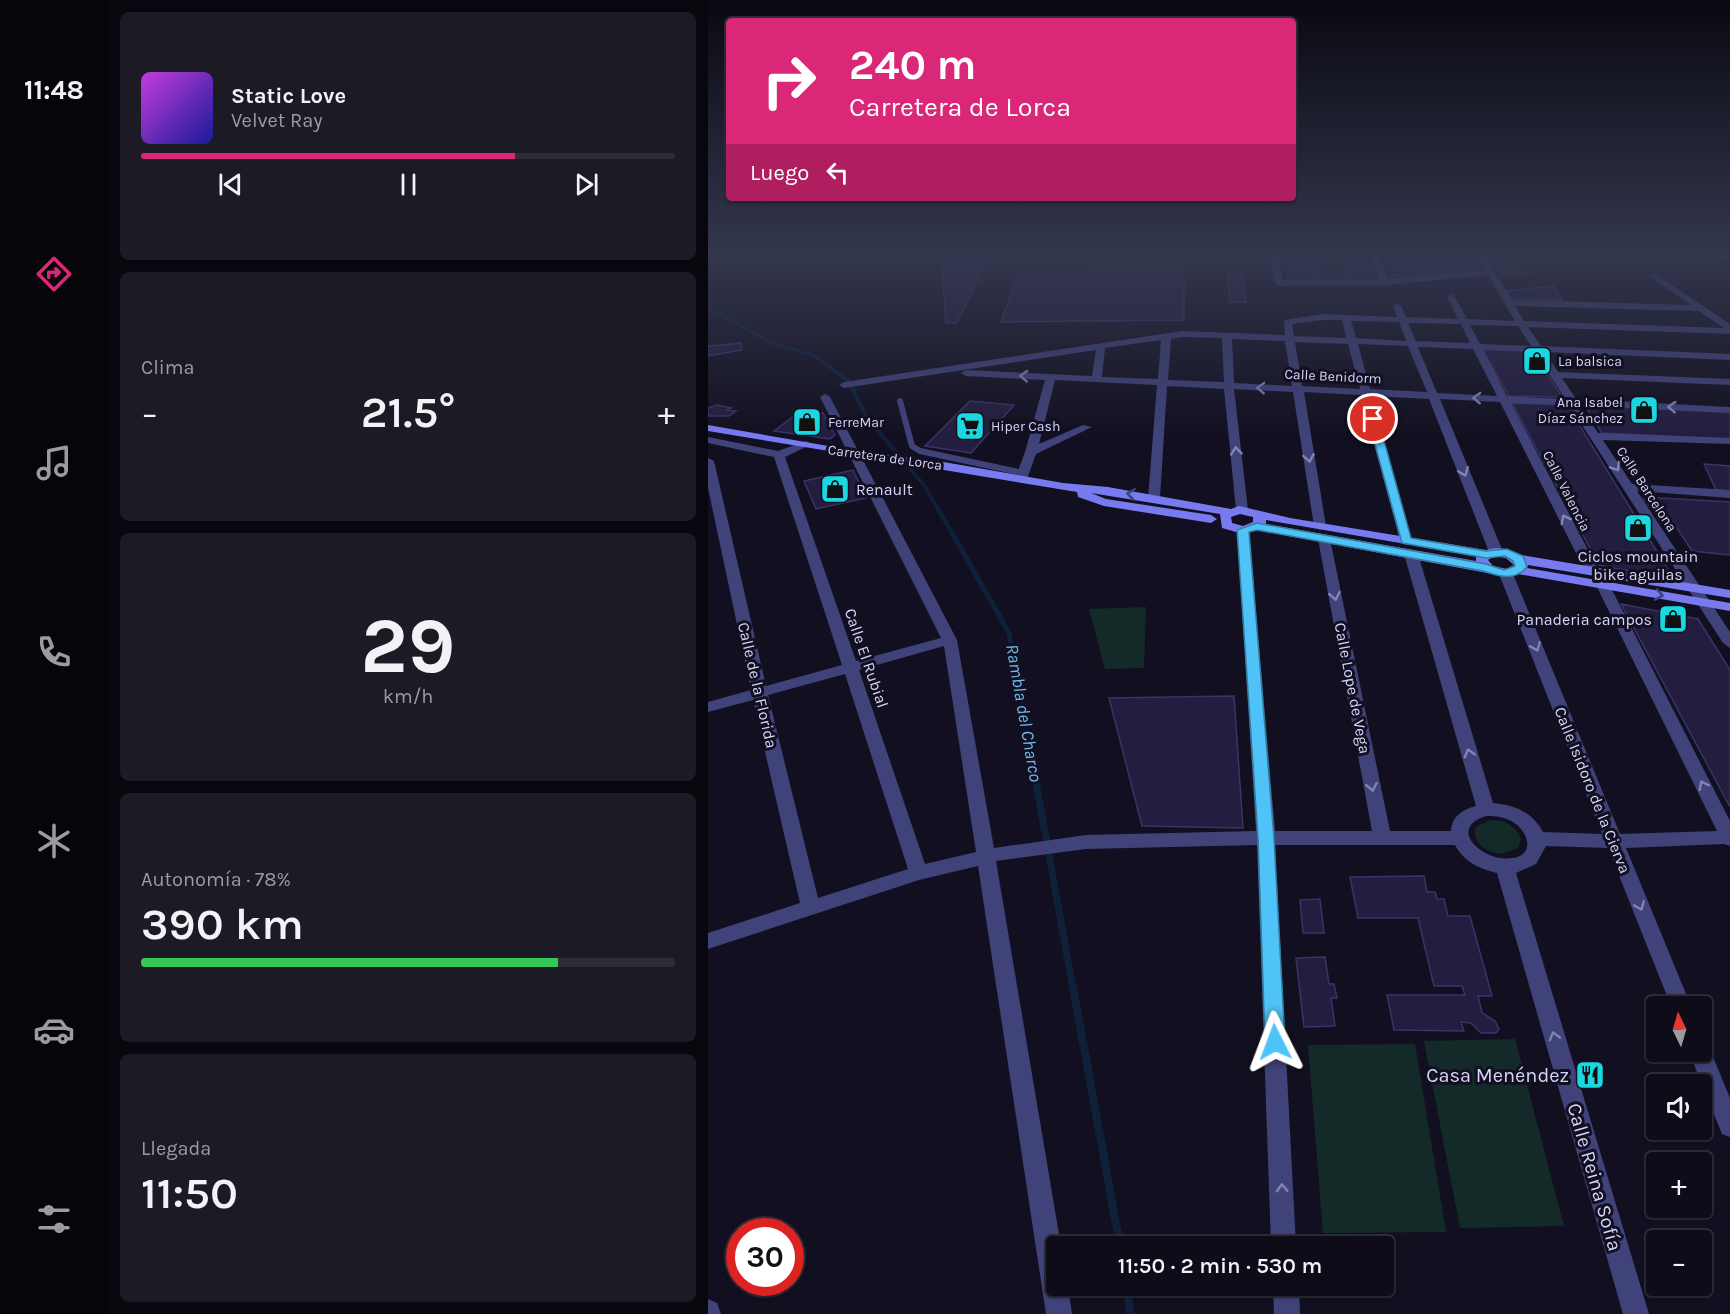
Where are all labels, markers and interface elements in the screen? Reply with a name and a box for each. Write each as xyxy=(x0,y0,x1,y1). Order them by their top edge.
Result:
text: 240 m xyxy=(849,40,976,90)
icon: right xyxy=(750,42,828,120)
text: 11:48 xyxy=(24,74,84,106)
text: Static Love xyxy=(231,83,346,109)
text: Carretera de Lorca xyxy=(849,91,1071,123)
text: Velvet Ray xyxy=(231,109,323,132)
icon: left xyxy=(821,156,854,189)
text: Luego xyxy=(750,160,809,186)
icon: previous xyxy=(214,168,247,201)
icon: pause xyxy=(392,168,425,201)
icon: next xyxy=(570,168,603,201)
icon: directions xyxy=(33,253,75,295)
shop icon: La balsica xyxy=(1521,345,1553,377)
place label: La balsica xyxy=(1558,353,1622,370)
text: Clima xyxy=(141,356,195,379)
street label: Calle Benidorm xyxy=(1284,365,1382,388)
one-way arrow xyxy=(1020,370,1029,383)
one-way arrow xyxy=(1257,382,1266,395)
text: 21.5° xyxy=(361,386,455,438)
one-way arrow xyxy=(1472,392,1481,404)
pin xyxy=(1347,393,1398,444)
text: − xyxy=(141,394,158,432)
text: + xyxy=(658,394,675,432)
place label: Ana Isabel Díaz Sánchez xyxy=(1538,394,1623,427)
shop icon: Ana Isabel Díaz Sánchez xyxy=(1628,394,1660,426)
one-way arrow xyxy=(1667,400,1676,413)
icon: arrive xyxy=(1356,402,1389,435)
shop icon: FerreMar xyxy=(791,406,823,438)
supermarket icon: Hiper Cash xyxy=(954,410,986,442)
place label: FerreMar xyxy=(828,414,885,431)
place label: Hiper Cash xyxy=(991,418,1060,435)
street label: Carretera de Lorca xyxy=(827,441,943,474)
icon: music xyxy=(33,442,75,484)
street label: Calle Barcelona xyxy=(1613,443,1680,535)
one-way arrow xyxy=(1230,447,1243,456)
street label: Calle Valencia xyxy=(1539,448,1594,534)
one-way arrow xyxy=(1303,453,1315,463)
one-way arrow xyxy=(1608,461,1619,472)
one-way arrow xyxy=(1457,466,1469,477)
shop icon: Renault xyxy=(819,473,851,505)
place label: Renault xyxy=(856,480,913,499)
one-way arrow xyxy=(1126,489,1136,501)
shop icon: Ciclos mountain bike aguilas xyxy=(1622,512,1654,544)
one-way arrow xyxy=(1561,515,1572,526)
place label: Ciclos mountain bike aguilas xyxy=(1578,547,1698,584)
one-way arrow xyxy=(1653,588,1663,601)
one-way arrow xyxy=(1328,591,1341,601)
text: 29 xyxy=(361,600,455,692)
shop icon: Panaderia campos xyxy=(1657,603,1689,635)
street label: Calle El Rubial xyxy=(841,606,892,710)
place label: Panaderia campos xyxy=(1516,610,1652,629)
street label: Calle de la Florida xyxy=(734,620,781,750)
street label: Calle Lope de Vega xyxy=(1330,621,1375,755)
icon: phone xyxy=(33,631,75,673)
one-way arrow xyxy=(1529,641,1541,652)
water label: Rambla del Charco xyxy=(1001,642,1047,784)
text: km/h xyxy=(383,685,433,708)
street label: Calle Isidoro de la Cierva xyxy=(1550,704,1635,876)
one-way arrow xyxy=(1464,748,1476,758)
one-way arrow xyxy=(1698,780,1710,791)
one-way arrow xyxy=(1365,782,1378,792)
icon: climate xyxy=(33,820,75,862)
text: Autonomía · 78% xyxy=(141,868,291,891)
text: 390 km xyxy=(141,898,304,950)
one-way arrow xyxy=(1633,900,1645,911)
north arrow xyxy=(1646,996,1712,1062)
map controls xyxy=(1646,996,1712,1296)
icon: car xyxy=(33,1009,75,1051)
position arrow xyxy=(1243,1010,1307,1074)
one-way arrow xyxy=(1549,1031,1562,1041)
restaurant icon: Casa Menéndez xyxy=(1574,1059,1606,1091)
place label: Casa Menéndez xyxy=(1426,1064,1569,1087)
button: sound xyxy=(1646,1074,1712,1140)
street label: Calle Reina Sofía xyxy=(1562,1101,1627,1254)
text: Llegada xyxy=(141,1137,211,1160)
button: + xyxy=(1646,1152,1712,1218)
text: 11:50 xyxy=(141,1167,238,1219)
one-way arrow xyxy=(1275,1184,1288,1193)
icon: filters xyxy=(33,1198,75,1240)
speed limit sign: 30 xyxy=(726,1218,804,1296)
button: − xyxy=(1646,1230,1712,1296)
text: 11:50 · 2 min · 530 m xyxy=(1118,1253,1322,1279)

